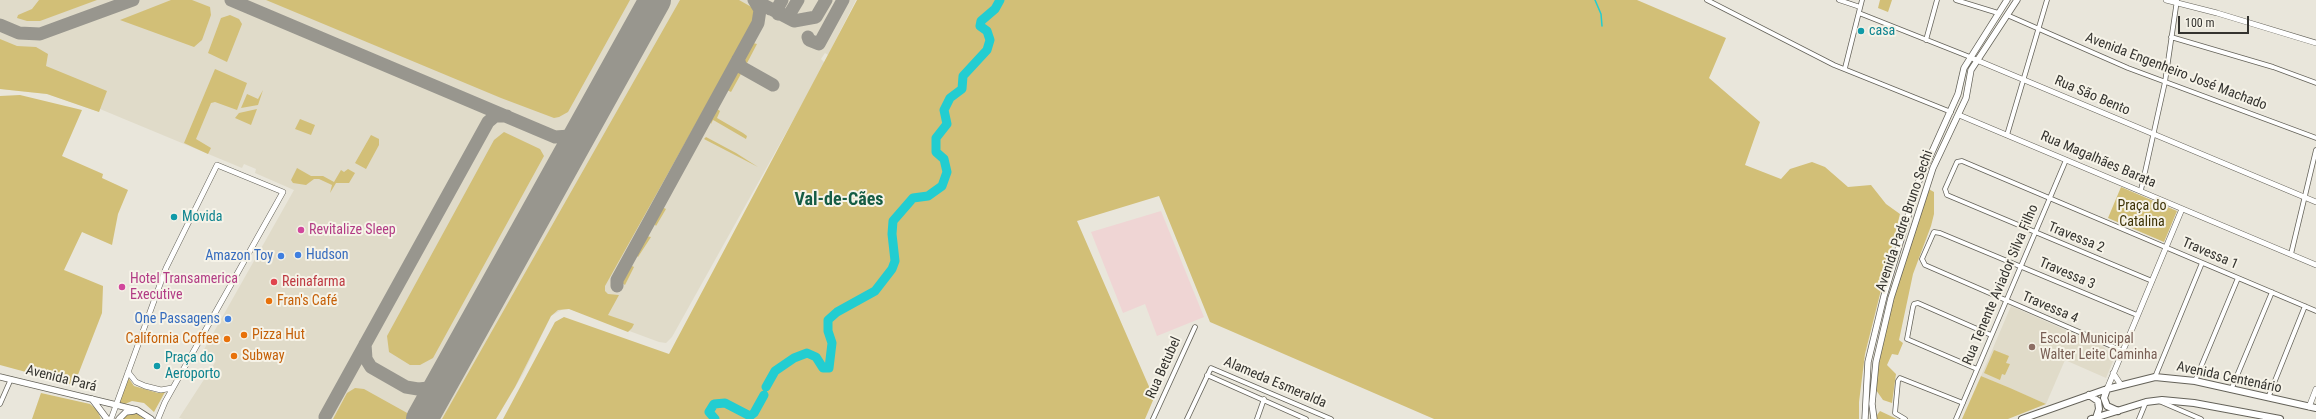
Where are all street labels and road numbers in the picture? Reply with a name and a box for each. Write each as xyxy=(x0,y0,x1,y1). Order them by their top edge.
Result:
street label: Avenida Engenheiro José Machado xyxy=(2083,30,2269,114)
street label: Rua São Bento xyxy=(2052,73,2132,119)
street label: Rua Magalhães Barata xyxy=(2038,128,2158,192)
street label: Avenida Padre Bruno Sechi xyxy=(1873,148,1937,294)
street label: Rua Tenente Aviador Silva Filho xyxy=(1959,202,2043,368)
street label: Travessa 2 xyxy=(2045,219,2107,257)
street label: Travessa 1 xyxy=(2179,235,2241,273)
street label: Travessa 3 xyxy=(2036,255,2098,293)
street label: Travessa 4 xyxy=(2019,289,2081,327)
street label: Rua Betubel xyxy=(1143,334,1185,402)
street label: Alameda Esmeralda xyxy=(1221,354,1329,412)
street label: Avenida Centenário xyxy=(2175,359,2283,397)
street label: Avenida Pará xyxy=(24,362,98,396)

